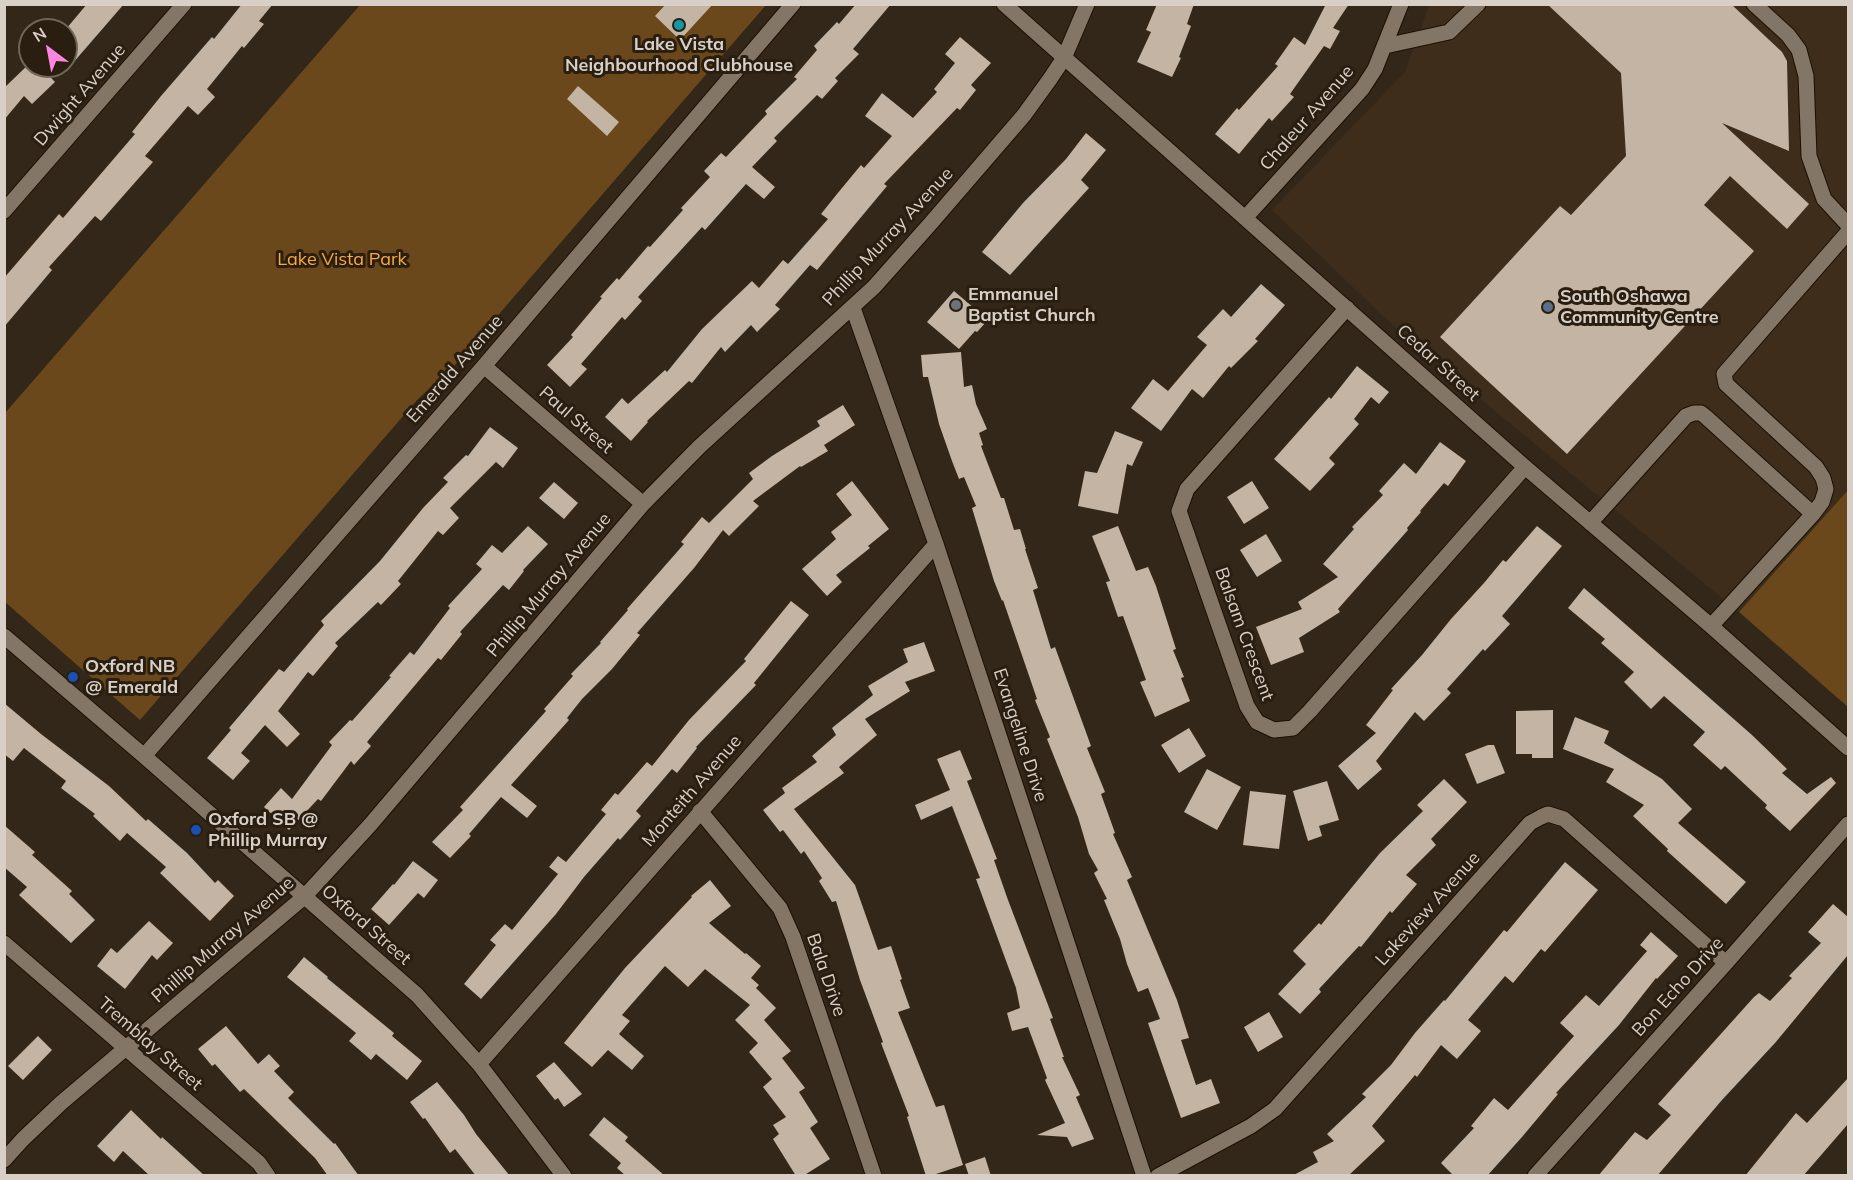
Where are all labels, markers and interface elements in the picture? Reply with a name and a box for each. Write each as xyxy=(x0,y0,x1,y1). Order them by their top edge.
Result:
north arrow xyxy=(18,18,78,78)
marker: Lake Vista Neighbourhood Clubhouse xyxy=(672,18,686,32)
text: N xyxy=(29,23,50,46)
place label: Lake Vista Neighbourhood Clubhouse xyxy=(565,34,793,76)
street label: Dwight Avenue xyxy=(30,39,130,151)
street label: Chaleur Avenue xyxy=(1256,61,1358,175)
street label: Phillip Murray Avenue xyxy=(818,163,958,311)
park label: Lake Vista Park xyxy=(277,249,407,271)
place label: Emmanuel Baptist Church xyxy=(968,284,1096,326)
place label: South Oshawa Community Centre xyxy=(1560,286,1719,328)
marker: Emmanuel Baptist Church xyxy=(949,298,963,312)
marker: South Oshawa Community Centre xyxy=(1541,300,1555,314)
street label: Emerald Avenue xyxy=(402,311,508,427)
street label: Cedar Street xyxy=(1392,320,1484,406)
street label: Paul Street xyxy=(534,382,618,458)
street label: Phillip Murray Avenue xyxy=(482,509,616,661)
street label: Balsam Crescent xyxy=(1210,564,1278,704)
place label: Oxford NB @ Emerald xyxy=(85,656,178,698)
street label: Evangeline Drive xyxy=(988,666,1052,804)
marker: Oxford NB @ Emerald xyxy=(66,670,80,684)
street label: Monteith Avenue xyxy=(638,731,746,851)
place label: Oxford SB @ Phillip Murray xyxy=(208,809,327,852)
marker: Oxford SB @ Phillip Murray xyxy=(189,823,203,837)
street label: Lakeview Avenue xyxy=(1371,848,1485,970)
street label: Phillip Murray Avenue xyxy=(147,872,299,1008)
street label: Oxford Street xyxy=(317,880,415,970)
street label: Bala Drive xyxy=(802,931,850,1019)
street label: Bon Echo Drive xyxy=(1628,933,1728,1041)
street label: Tremblay Street xyxy=(93,993,207,1095)

